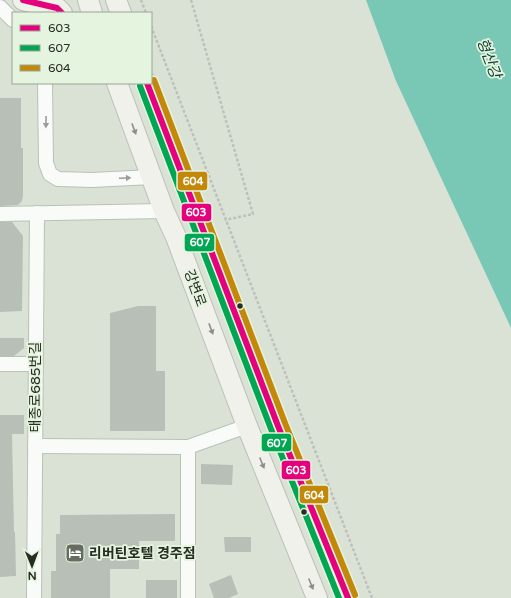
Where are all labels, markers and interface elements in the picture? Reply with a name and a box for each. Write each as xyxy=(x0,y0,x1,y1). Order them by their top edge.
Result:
legend xyxy=(12,12,152,84)
text: 603 xyxy=(48,21,71,35)
water label: 형산강 xyxy=(473,35,506,83)
text: 607 xyxy=(48,41,71,55)
text: 604 xyxy=(48,61,71,75)
one-way arrow xyxy=(43,116,49,129)
one-way arrow xyxy=(132,124,138,136)
line badge: 604 xyxy=(177,171,208,191)
one-way arrow xyxy=(119,175,131,182)
text: 604 xyxy=(183,175,203,188)
line badge: 603 xyxy=(181,203,212,222)
text: 603 xyxy=(186,206,206,219)
line badge: 607 xyxy=(184,233,215,252)
text: 607 xyxy=(190,236,210,249)
street label: 강변로 xyxy=(180,267,210,309)
unlabelled marker xyxy=(235,301,245,311)
one-way arrow xyxy=(208,323,214,335)
street label: 태종로685번길 xyxy=(27,342,44,432)
line badge: 607 xyxy=(261,433,292,452)
text: 607 xyxy=(267,437,287,450)
one-way arrow xyxy=(259,458,265,469)
line badge: 603 xyxy=(281,460,311,480)
text: 603 xyxy=(286,464,306,477)
line badge: 604 xyxy=(299,485,329,504)
text: 604 xyxy=(304,489,324,502)
unlabelled marker xyxy=(299,507,309,517)
hotel icon: 리버틴호텔 경주점 xyxy=(64,542,86,564)
place label: 리버틴호텔 경주점 xyxy=(89,545,196,562)
north arrow xyxy=(12,546,52,586)
text: N xyxy=(28,569,37,582)
one-way arrow xyxy=(309,578,315,590)

